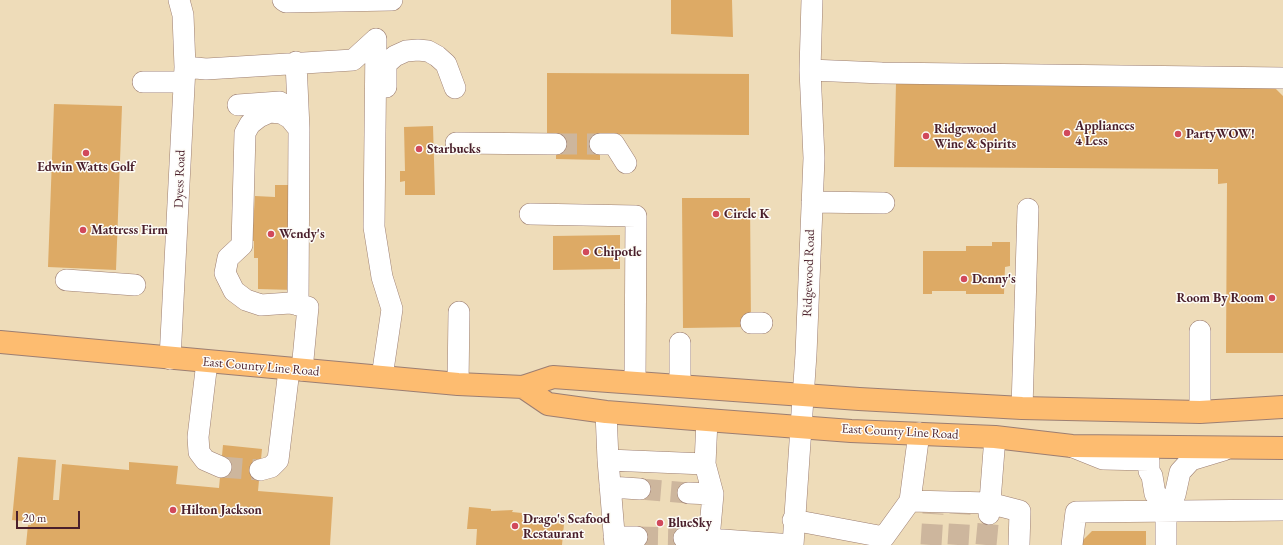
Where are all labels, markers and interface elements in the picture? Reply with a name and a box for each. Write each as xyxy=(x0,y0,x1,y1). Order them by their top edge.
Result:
place label: Appliances 4 Less xyxy=(1075,118,1134,149)
place label: Ridgewood Wine & Spirits xyxy=(934,121,1016,152)
place label: PartyWOW! xyxy=(1186,126,1255,142)
marker: Appliances 4 Less xyxy=(1062,128,1072,138)
marker: PartyWOW! xyxy=(1173,129,1183,139)
marker: Ridgewood Wine & Spirits xyxy=(921,131,931,141)
place label: Starbucks xyxy=(427,141,481,157)
marker: Starbucks xyxy=(414,144,424,154)
marker: Edwin Watts Golf xyxy=(81,148,91,158)
street label: Dyess Road xyxy=(171,150,189,208)
place label: Edwin Watts Golf xyxy=(37,159,135,175)
place label: Circle K xyxy=(724,206,769,222)
marker: Circle K xyxy=(711,209,721,219)
place label: Mattress Firm xyxy=(91,222,168,238)
marker: Mattress Firm xyxy=(78,225,88,235)
place label: Wendy's xyxy=(279,226,325,242)
marker: Wendy's xyxy=(266,229,276,239)
street label: Ridgewood Road xyxy=(800,229,818,317)
place label: Chipotle xyxy=(594,244,642,260)
marker: Chipotle xyxy=(581,247,591,257)
place label: Denny's xyxy=(972,271,1016,287)
marker: Denny's xyxy=(959,274,969,284)
place label: Room By Room xyxy=(1177,290,1264,306)
marker: Room By Room xyxy=(1267,293,1277,303)
street label: East County Line Road xyxy=(202,354,320,380)
street label: East County Line Road xyxy=(841,421,959,443)
place label: Hilton Jackson xyxy=(181,502,262,518)
scale bar xyxy=(18,503,82,529)
marker: Hilton Jackson xyxy=(168,505,178,515)
text: 20 m xyxy=(23,510,46,526)
place label: Drago's Seafood Restaurant xyxy=(523,511,610,542)
place label: BlueSky xyxy=(668,515,712,531)
marker: BlueSky xyxy=(655,518,665,528)
marker: Drago's Seafood Restaurant xyxy=(510,521,520,531)

